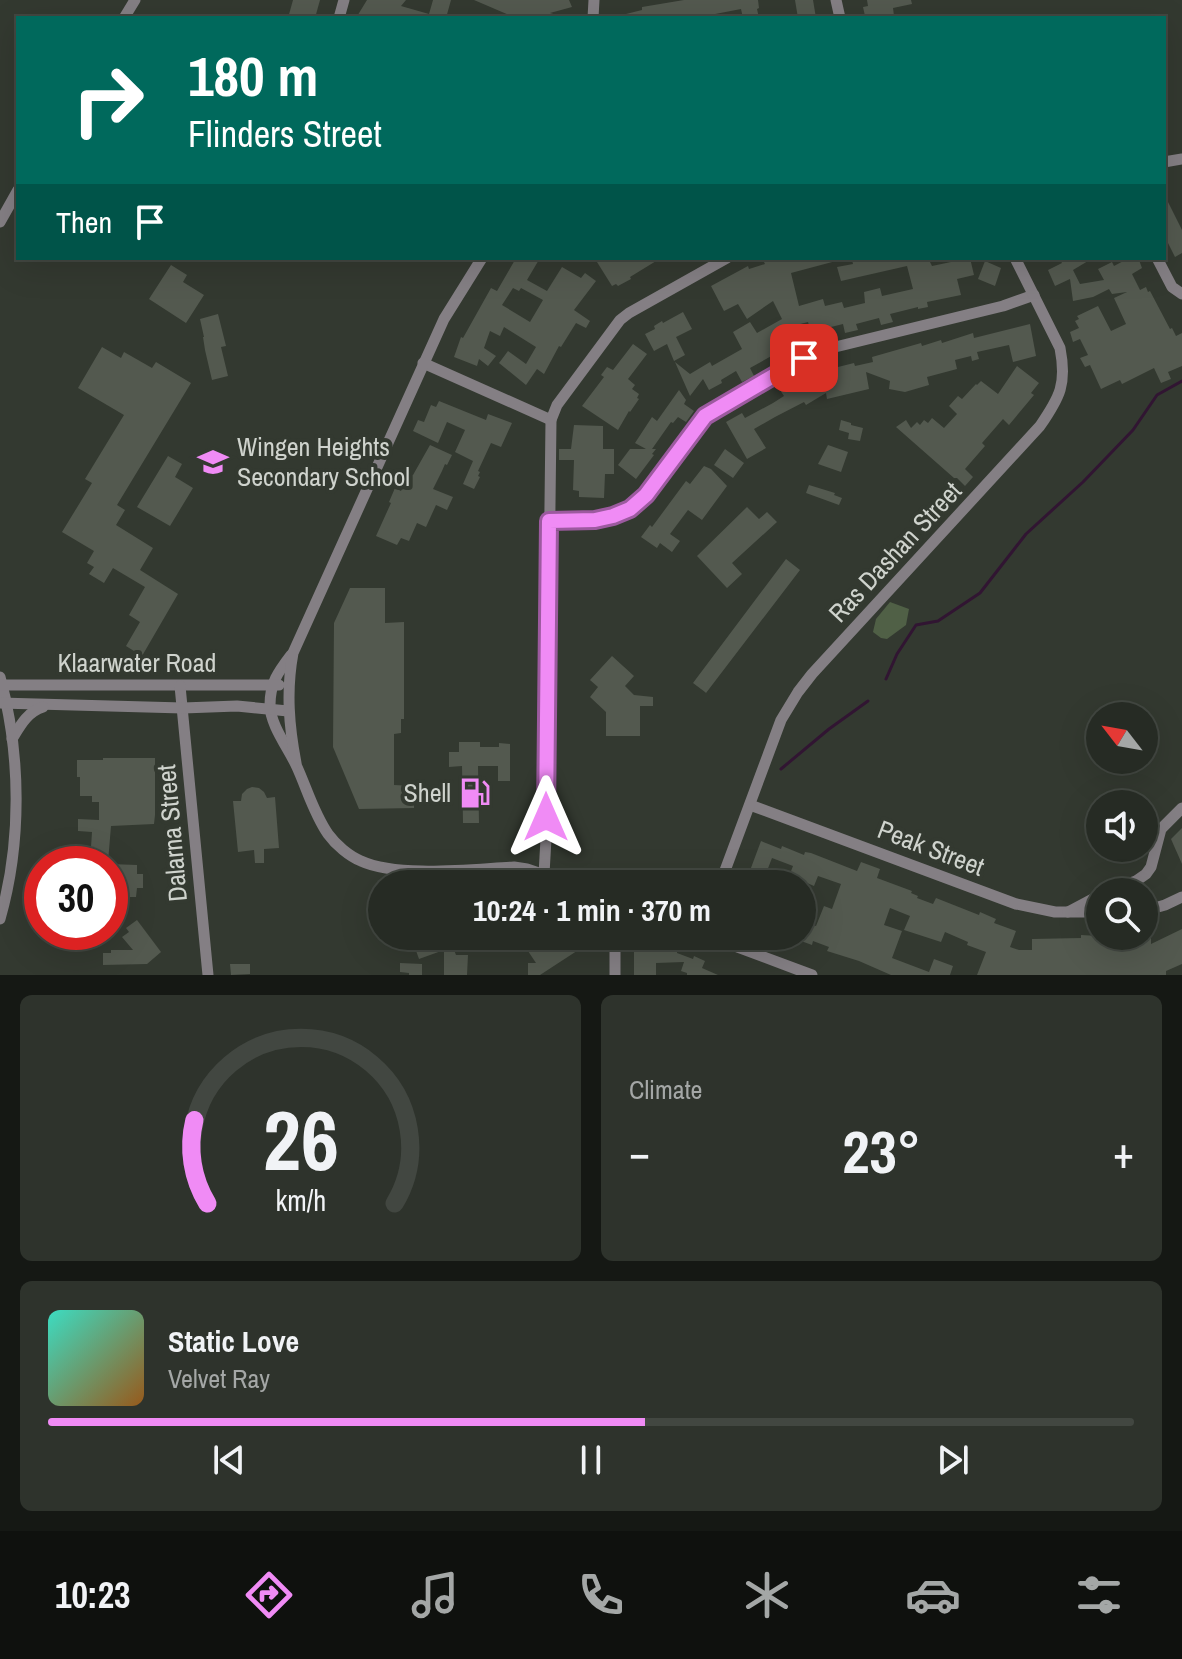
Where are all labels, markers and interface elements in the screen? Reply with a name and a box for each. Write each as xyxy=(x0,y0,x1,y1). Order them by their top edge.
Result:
text: 180 m xyxy=(188,38,318,113)
icon: right xyxy=(56,48,160,152)
text: Flinders Street xyxy=(188,110,382,158)
icon: arrive xyxy=(128,200,172,244)
text: Then xyxy=(56,202,112,242)
pin xyxy=(770,324,838,392)
icon: arrive xyxy=(782,336,826,380)
place label: Wingen Heights Secondary School xyxy=(237,429,410,494)
school or university icon: Wingen Heights Secondary School xyxy=(196,445,230,479)
street label: Ras Dashan Street xyxy=(820,474,969,629)
street label: Klaarwater Road xyxy=(58,645,216,680)
north arrow xyxy=(1086,702,1158,774)
map controls xyxy=(1086,702,1158,950)
street label: Dalarna Street xyxy=(148,763,195,903)
place label: Shell xyxy=(404,775,451,810)
position arrow xyxy=(504,775,588,859)
fuel station icon: Shell xyxy=(458,776,492,810)
button: sound xyxy=(1086,790,1158,862)
street label: Peak Street xyxy=(873,811,990,884)
speed limit sign: 30 xyxy=(24,846,128,950)
button: search xyxy=(1086,878,1158,950)
text: 10:24 · 1 min · 370 m xyxy=(473,890,711,930)
text: Climate xyxy=(629,1072,702,1107)
text: 26 xyxy=(263,1084,338,1196)
text: 23° xyxy=(842,1111,921,1192)
text: − xyxy=(629,1122,650,1182)
text: + xyxy=(1113,1122,1134,1182)
text: km/h xyxy=(275,1181,326,1220)
text: Static Love xyxy=(168,1321,299,1361)
text: Velvet Ray xyxy=(168,1361,270,1396)
icon: previous xyxy=(207,1438,251,1482)
icon: pause xyxy=(569,1438,613,1482)
icon: next xyxy=(931,1438,975,1482)
icon: directions xyxy=(241,1567,297,1623)
icon: music xyxy=(407,1567,463,1623)
icon: phone xyxy=(573,1567,629,1623)
icon: climate xyxy=(739,1567,795,1623)
icon: car xyxy=(905,1567,961,1623)
icon: filters xyxy=(1071,1567,1127,1623)
text: 10:23 xyxy=(55,1571,131,1619)

